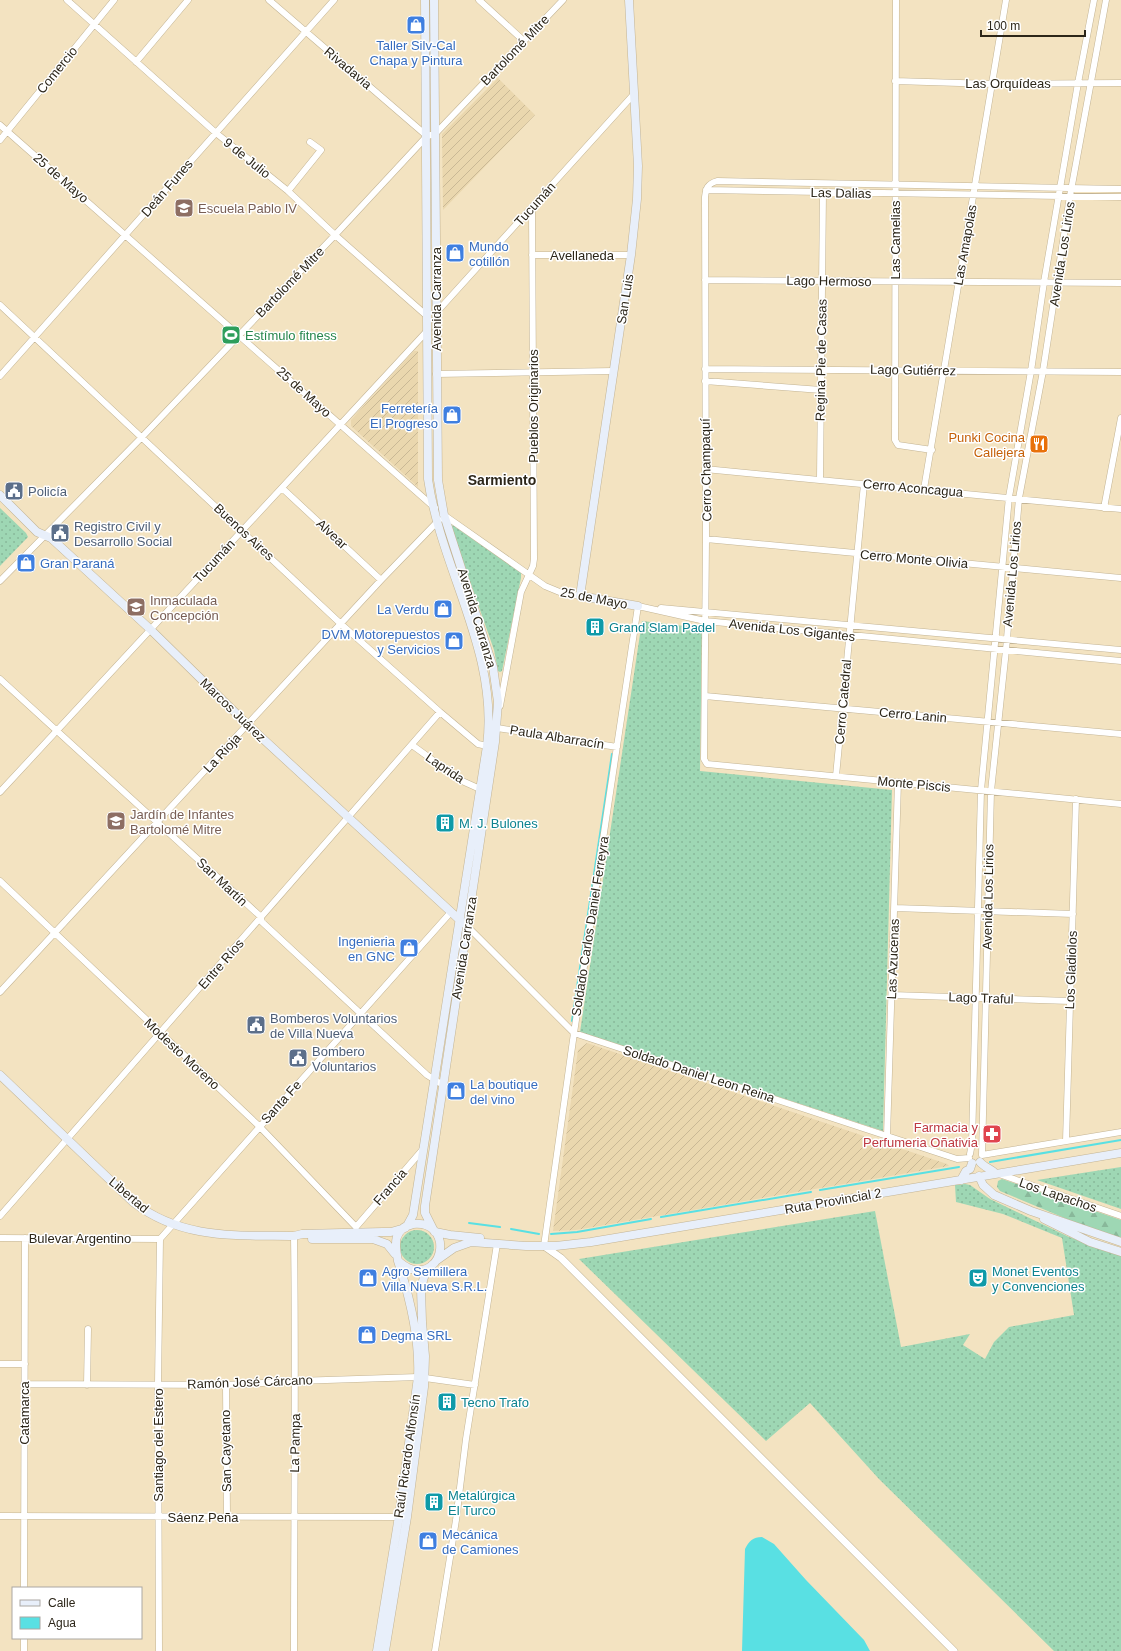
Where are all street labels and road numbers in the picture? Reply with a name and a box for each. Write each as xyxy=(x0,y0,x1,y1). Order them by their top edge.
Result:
street label: Bartolomé Mitre xyxy=(478,12,552,88)
street label: Comercio xyxy=(34,44,80,96)
street label: Rivadavia xyxy=(321,44,375,93)
street label: Las Orquídeas xyxy=(965,76,1051,91)
street label: 9 de Julio xyxy=(221,135,273,181)
street label: 25 de Mayo xyxy=(30,150,92,206)
street label: Deán Funes xyxy=(138,156,196,220)
street label: Tucumán xyxy=(511,179,559,229)
street label: Las Dalias xyxy=(811,185,872,201)
street label: Las Camelias xyxy=(888,200,903,279)
street label: Avenida Los Lirios xyxy=(1046,200,1078,308)
street label: Las Amapolas xyxy=(951,203,980,287)
street label: Bartolomé Mitre xyxy=(253,244,327,320)
street label: Avenida Carranza xyxy=(429,246,444,351)
street label: Avellaneda xyxy=(550,248,615,263)
street label: San Luis xyxy=(614,272,636,325)
street label: Lago Hermoso xyxy=(786,273,872,289)
street label: Regina Pie de Casas xyxy=(812,298,830,421)
street label: Pueblos Originarios xyxy=(526,349,541,463)
street label: Lago Gutiérrez xyxy=(870,362,956,378)
street label: 25 de Mayo xyxy=(274,364,334,420)
street label: Cerro Champaquí xyxy=(698,418,714,522)
street label: Cerro Aconcagua xyxy=(862,476,964,500)
street label: Buenos Aires xyxy=(211,500,277,564)
street label: Alvear xyxy=(313,516,351,553)
street label: Avenida Los Lirios xyxy=(1000,520,1024,627)
street label: Tucumán xyxy=(190,536,238,586)
street label: Cerro Monte Olivia xyxy=(859,547,969,571)
street label: Avenida Carranza xyxy=(455,566,500,671)
street label: 25 de Mayo xyxy=(559,584,629,612)
street label: Avenida Los Gigantes xyxy=(728,616,856,644)
street label: Cerro Catedral xyxy=(832,659,854,745)
street label: Marcos Juárez xyxy=(197,675,269,745)
street label: Cerro Lanin xyxy=(879,705,947,725)
street label: Paula Albarracín xyxy=(509,722,605,752)
street label: La Rioja xyxy=(200,730,244,776)
street label: Laprida xyxy=(423,750,468,787)
street label: Monte Piscis xyxy=(877,773,952,795)
street label: Soldado Carlos Daniel Ferreyra xyxy=(568,834,612,1017)
street label: Avenida Los Lirios xyxy=(980,843,996,950)
street label: San Martín xyxy=(194,855,250,909)
street label: Avenida Carranza xyxy=(448,895,480,1000)
street label: Las Azucenas xyxy=(884,918,902,1000)
street label: Los Gladiolos xyxy=(1062,930,1080,1010)
street label: Entre Ríos xyxy=(195,936,247,992)
street label: Lago Traful xyxy=(948,989,1014,1007)
street label: Modesto Moreno xyxy=(141,1015,223,1093)
street label: Soldado Daniel Leon Reina xyxy=(621,1042,777,1106)
street label: Santa Fe xyxy=(258,1077,304,1127)
street label: Francia xyxy=(370,1165,410,1208)
street label: Libertad xyxy=(106,1174,152,1216)
street label: Los Lapachos xyxy=(1017,1175,1099,1215)
street label: Ruta Provincial 2 xyxy=(783,1185,883,1217)
street label: Bulevar Argentino xyxy=(29,1231,131,1246)
street label: Ramón José Cárcano xyxy=(187,1372,313,1392)
street label: Catamarca xyxy=(17,1380,32,1445)
street label: Santiago del Estero xyxy=(151,1388,166,1502)
street label: Raúl Ricardo Alfonsín xyxy=(391,1393,423,1519)
street label: San Cayetano xyxy=(218,1410,234,1492)
street label: La Pampa xyxy=(287,1412,303,1473)
street label: Sáenz Peña xyxy=(168,1510,239,1525)

